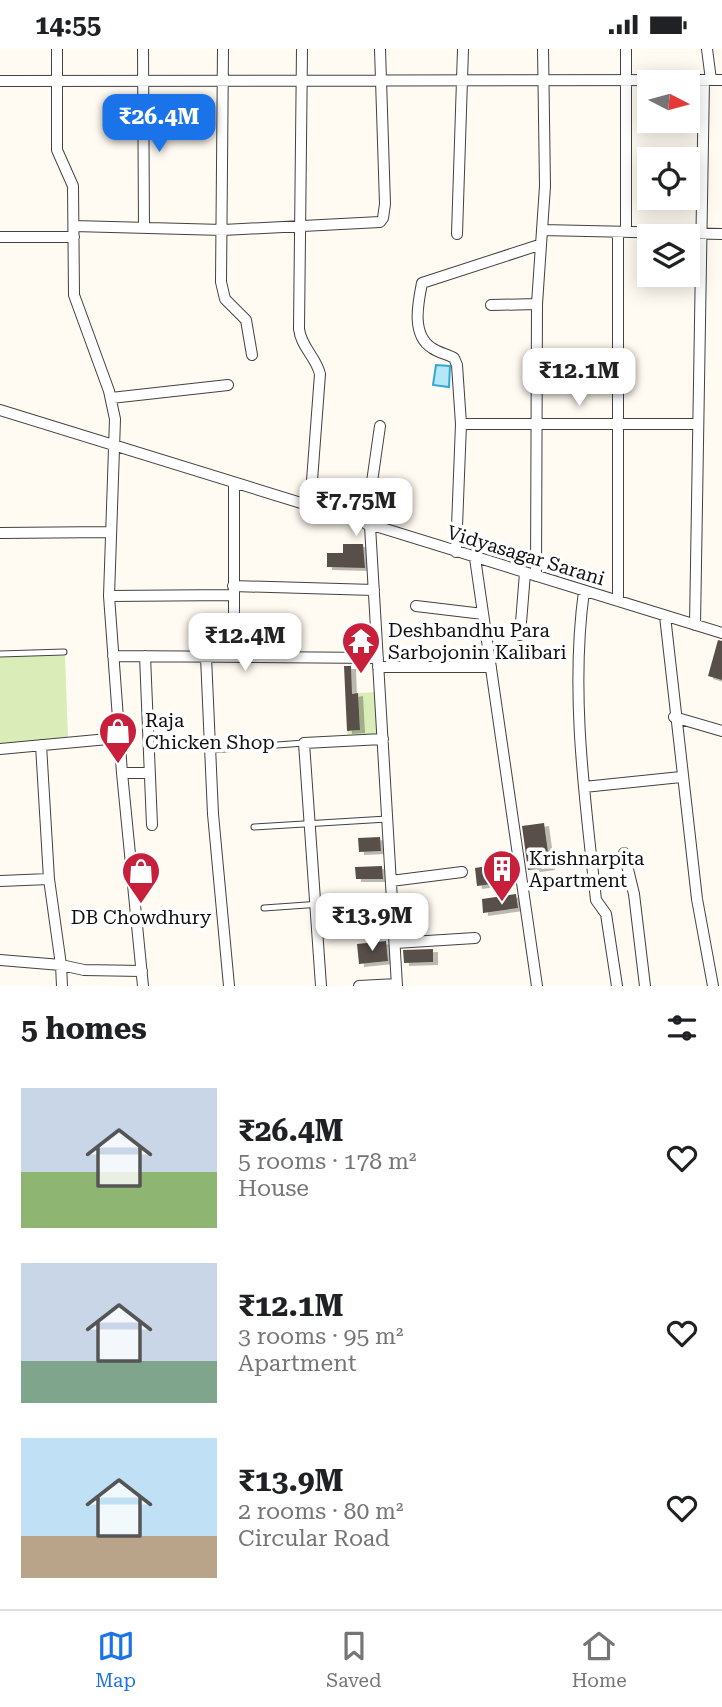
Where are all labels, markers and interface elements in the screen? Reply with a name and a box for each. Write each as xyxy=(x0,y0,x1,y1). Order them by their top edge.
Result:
text: 14:55 xyxy=(35,10,101,40)
north arrow xyxy=(637,70,700,133)
map controls xyxy=(637,70,700,287)
pin: ₹26.4M xyxy=(102,95,216,154)
text: ₹26.4M xyxy=(119,103,199,130)
button: locate xyxy=(637,147,700,210)
button: layers xyxy=(637,224,700,287)
pin: ₹12.1M xyxy=(522,349,636,408)
text: ₹12.1M xyxy=(539,357,619,384)
pin: ₹7.75M xyxy=(299,479,413,538)
text: ₹7.75M xyxy=(316,487,396,514)
street label: Vidyasagar Sarani xyxy=(444,521,608,590)
pin: ₹12.4M xyxy=(188,613,302,673)
place label: Deshbandhu Para Sarbojonin Kalibari xyxy=(388,619,567,664)
temple icon: Deshbandhu Para Sarbojonin Kalibari xyxy=(340,620,382,675)
text: ₹12.4M xyxy=(205,622,285,649)
place label: Raja Chicken Shop xyxy=(145,709,275,754)
shop icon: Raja Chicken Shop xyxy=(97,710,139,765)
place label: Krishnarpita Apartment xyxy=(529,847,645,892)
building icon: Krishnarpita Apartment xyxy=(481,848,523,903)
shop icon: DB Chowdhury xyxy=(120,850,162,905)
pin: ₹13.9M xyxy=(315,893,429,953)
text: ₹13.9M xyxy=(332,902,412,929)
place label: DB Chowdhury xyxy=(71,906,212,929)
icon: filters xyxy=(663,1009,701,1047)
text: 5 homes xyxy=(21,1011,147,1046)
text: ₹26.4M xyxy=(238,1113,344,1148)
icon: home xyxy=(77,1116,161,1200)
icon: heart xyxy=(663,1139,701,1177)
text: 5 rooms · 178 m² xyxy=(238,1148,416,1175)
text: House xyxy=(238,1175,309,1202)
text: ₹12.1M xyxy=(238,1288,344,1323)
icon: home xyxy=(77,1291,161,1375)
icon: heart xyxy=(663,1314,701,1352)
text: 3 rooms · 95 m² xyxy=(238,1323,404,1350)
text: Apartment xyxy=(238,1350,357,1377)
text: ₹13.9M xyxy=(238,1463,344,1498)
icon: home xyxy=(77,1466,161,1550)
icon: heart xyxy=(663,1489,701,1527)
text: 2 rooms · 80 m² xyxy=(238,1498,404,1525)
text: Circular Road xyxy=(238,1525,390,1552)
tab: Map xyxy=(95,1627,136,1692)
tab: Saved xyxy=(326,1627,381,1692)
tab: Home xyxy=(572,1627,627,1692)

